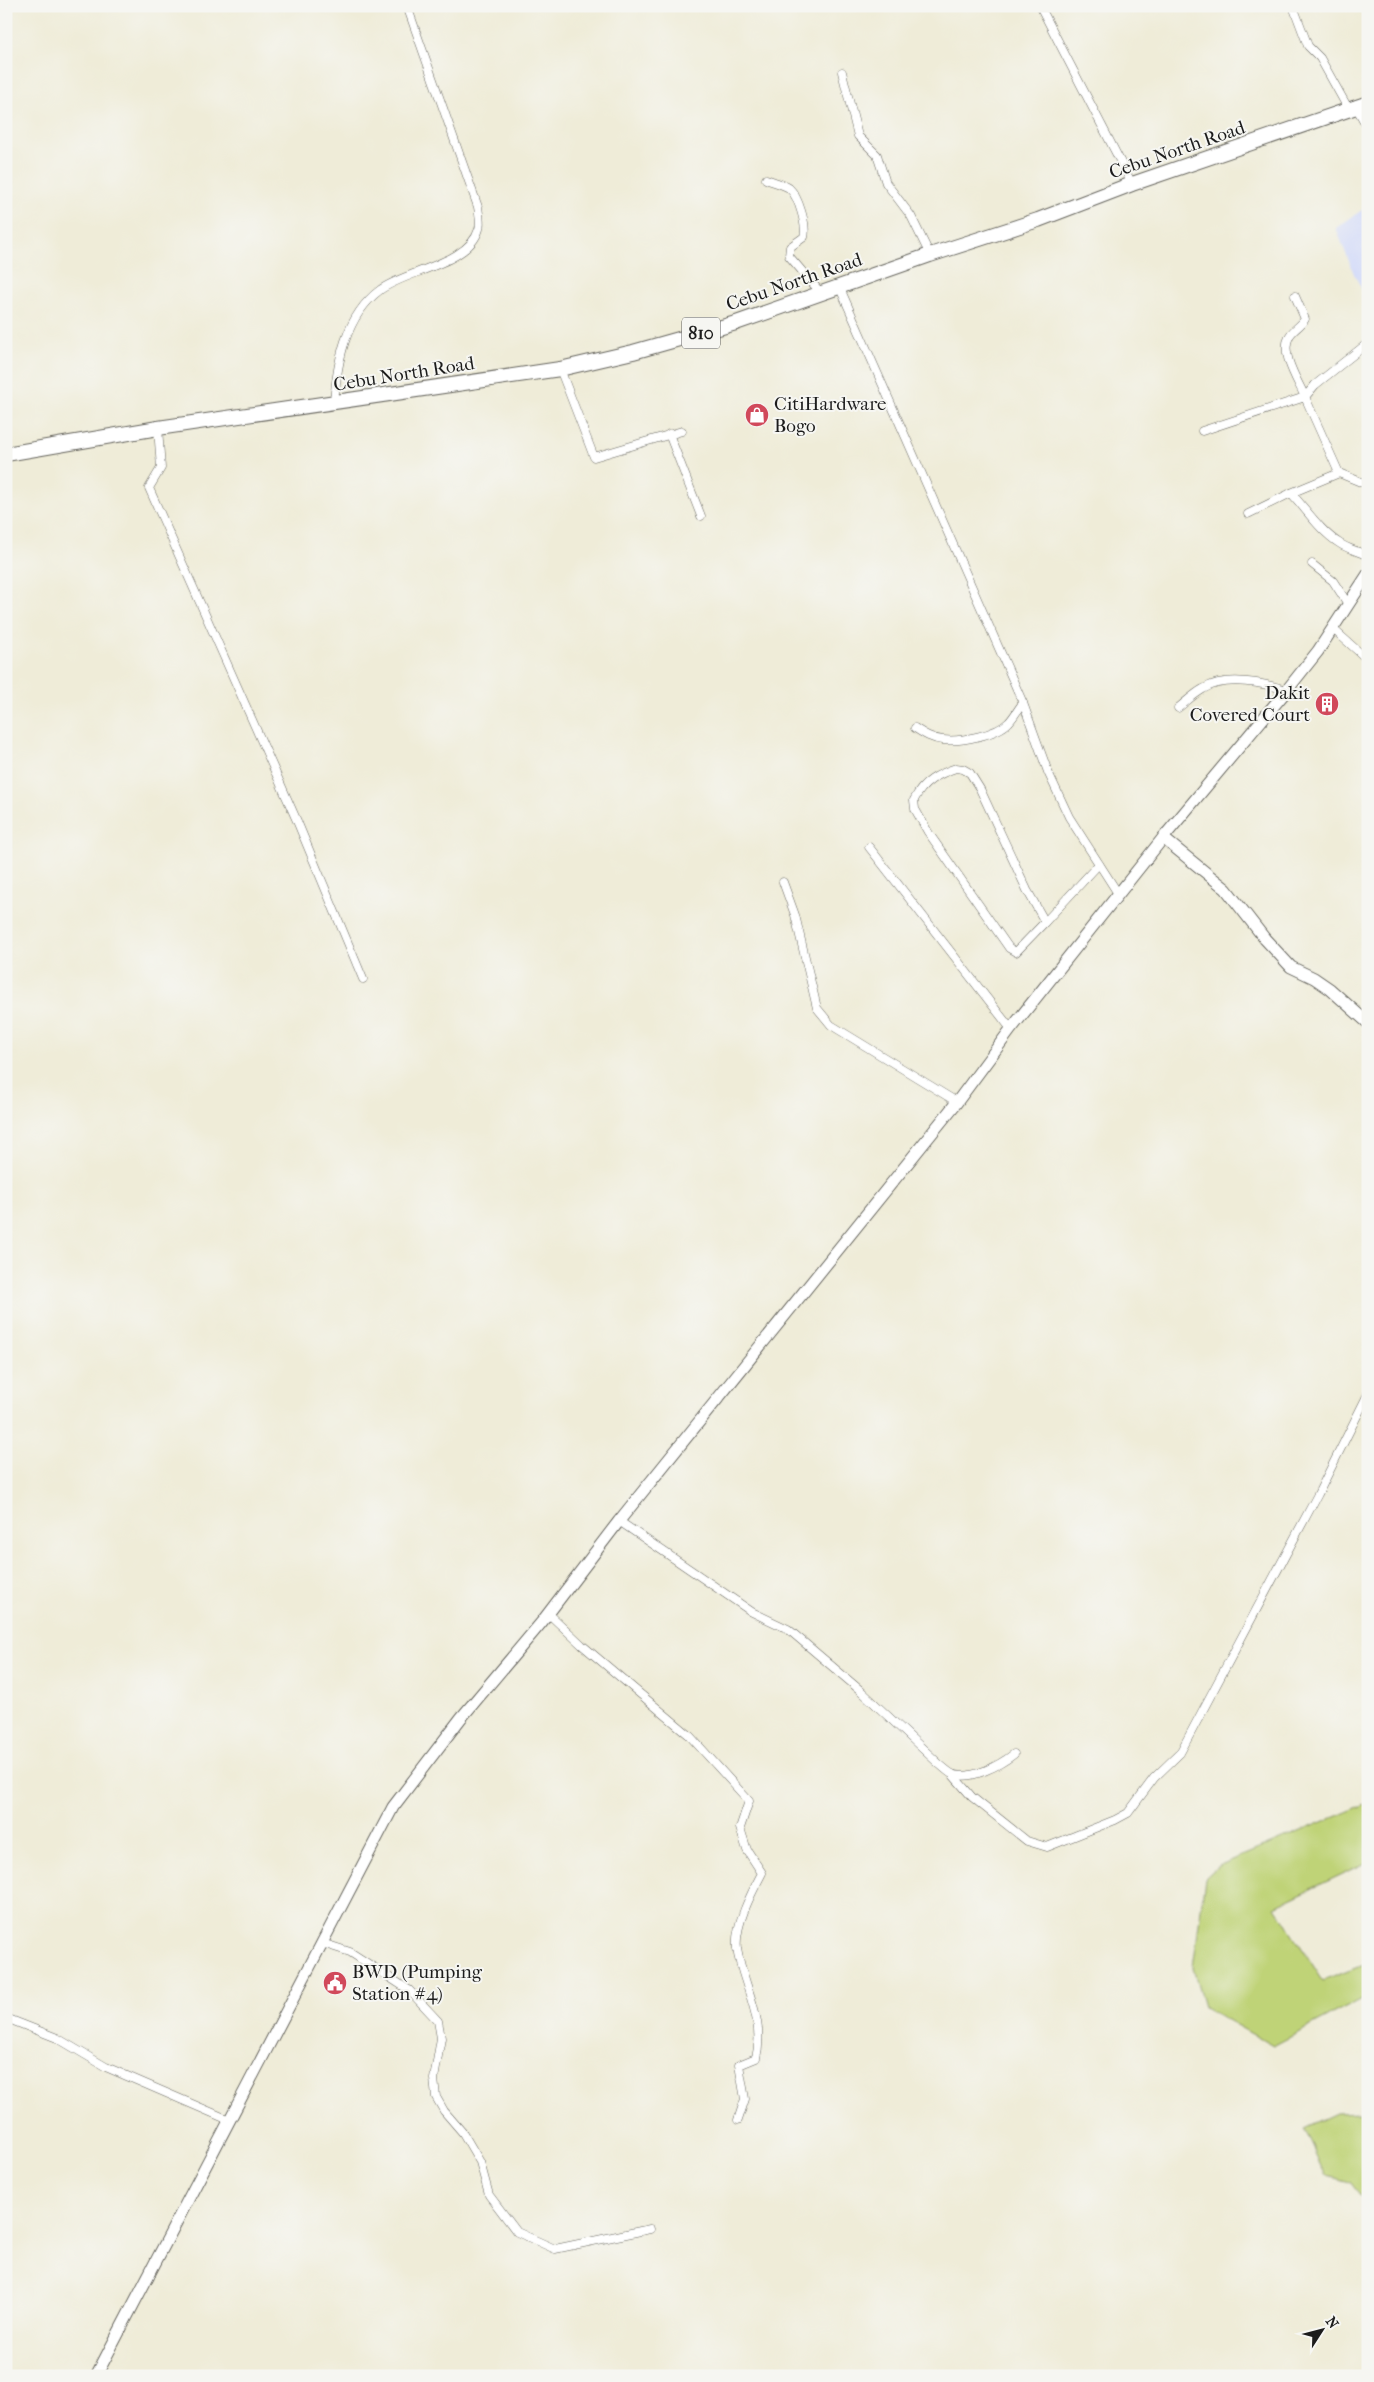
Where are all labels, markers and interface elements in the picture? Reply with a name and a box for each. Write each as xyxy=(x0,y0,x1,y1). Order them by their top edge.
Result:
street label: Cebu North Road xyxy=(1106,116,1249,184)
street label: Cebu North Road xyxy=(723,248,866,316)
road number: 810 xyxy=(682,317,720,348)
street label: Cebu North Road xyxy=(332,352,477,396)
place label: CitiHardware Bogo xyxy=(774,393,887,437)
shop icon: CitiHardware Bogo xyxy=(744,402,770,428)
place label: Dakit Covered Court xyxy=(1190,682,1310,726)
building icon: Dakit Covered Court xyxy=(1314,691,1340,717)
place label: BWD (Pumping Station #4) xyxy=(352,1961,483,2005)
public building icon: BWD (Pumping Station #4) xyxy=(322,1970,348,1996)
north arrow xyxy=(1296,2304,1346,2354)
text: N xyxy=(1322,2313,1342,2332)

